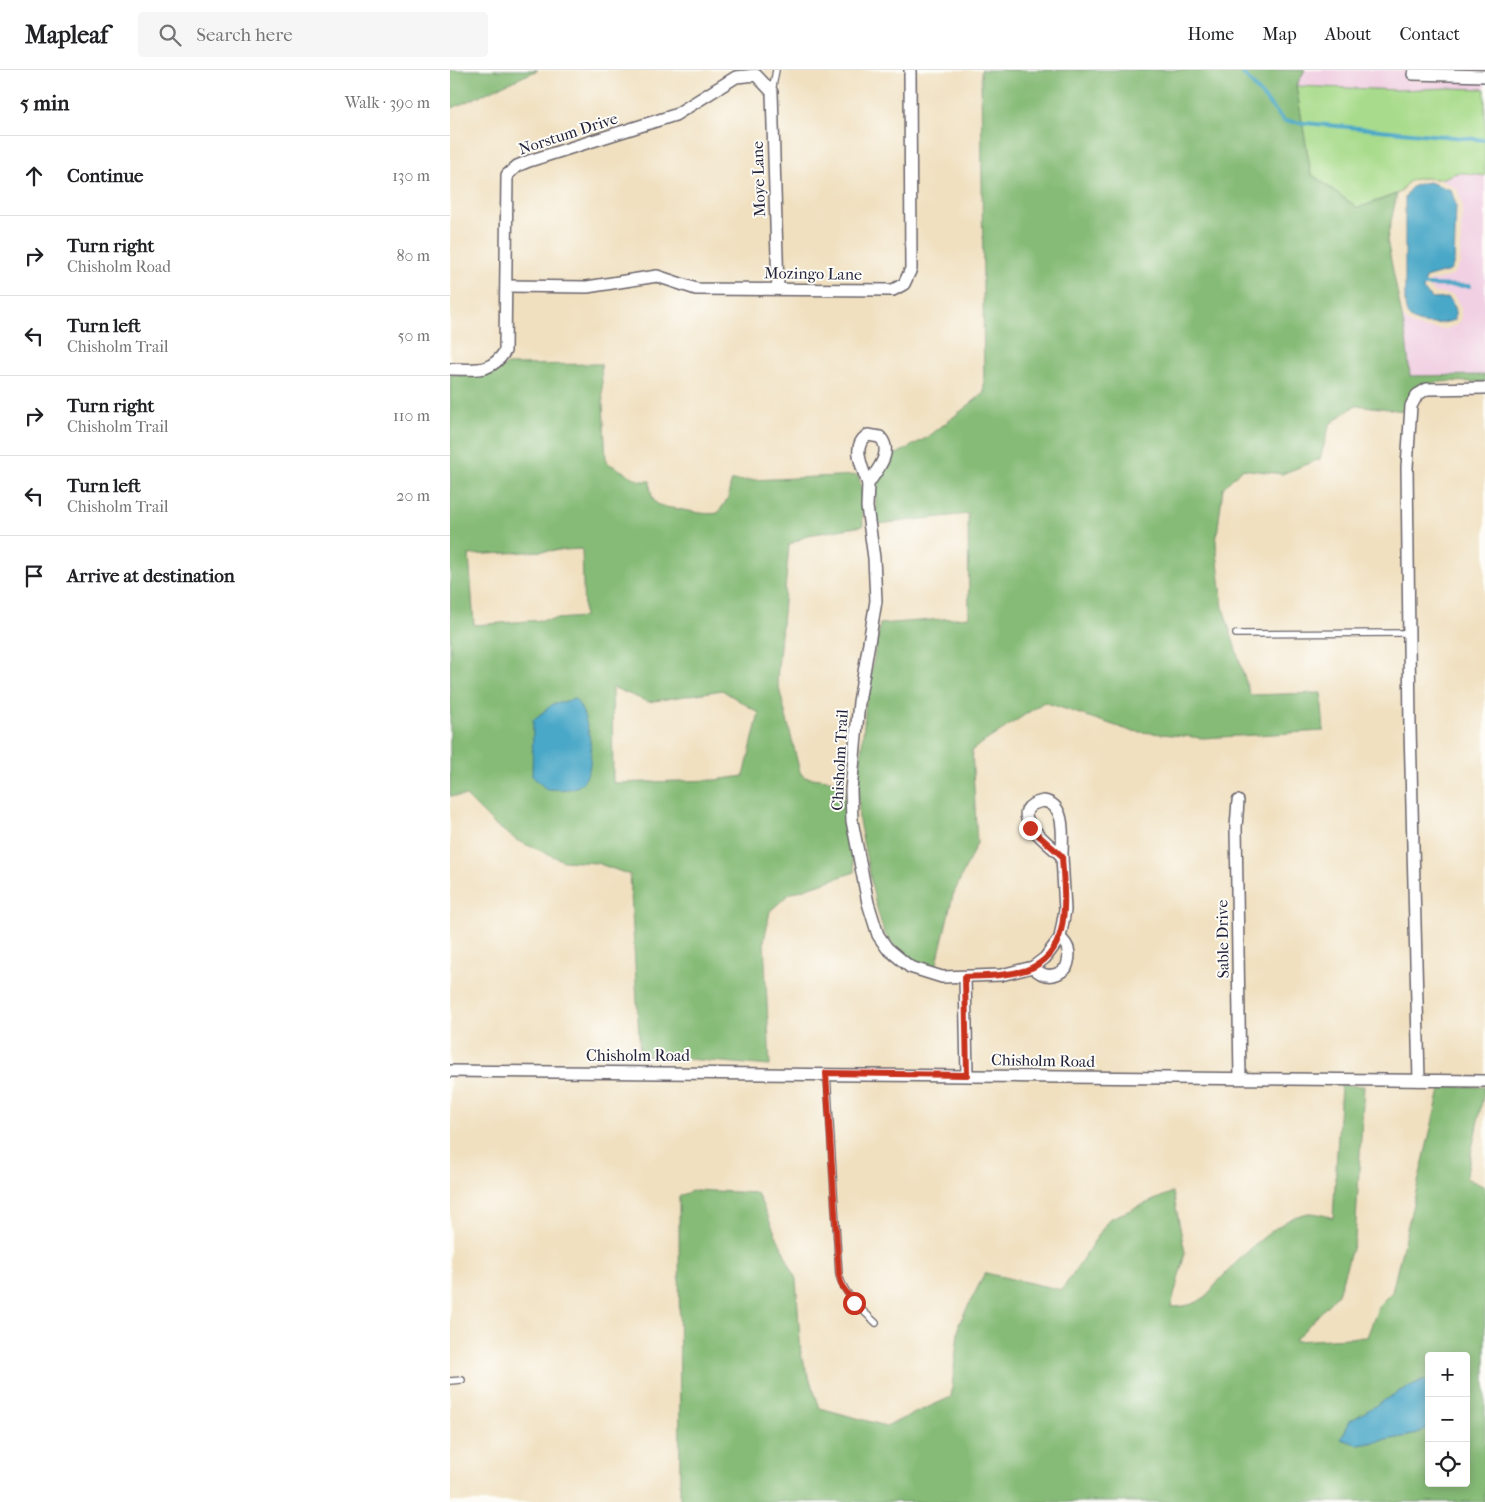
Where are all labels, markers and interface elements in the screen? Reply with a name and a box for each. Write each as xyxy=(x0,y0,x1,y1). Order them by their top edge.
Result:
search box xyxy=(138,12,488,57)
text: Mapleaf xyxy=(25,21,108,49)
icon: search xyxy=(156,21,184,49)
text: Search here xyxy=(196,24,293,46)
text: Home xyxy=(1187,24,1234,45)
text: Map xyxy=(1262,24,1297,45)
text: About xyxy=(1325,24,1371,45)
text: Contact xyxy=(1399,24,1460,45)
text: 5 min xyxy=(20,91,69,115)
text: Walk · 390 m xyxy=(345,93,430,112)
street label: Norstum Drive xyxy=(516,108,620,158)
street label: Moye Lane xyxy=(748,141,769,217)
icon: ahead xyxy=(20,162,48,190)
text: Continue xyxy=(67,165,143,187)
text: 130 m xyxy=(392,166,430,185)
text: Turn right xyxy=(67,235,154,257)
icon: right xyxy=(20,242,48,270)
text: 80 m xyxy=(396,246,430,265)
text: Chisholm Road xyxy=(67,257,171,276)
street label: Mozingo Lane xyxy=(764,263,862,284)
text: Turn left xyxy=(67,315,141,337)
icon: left xyxy=(20,322,48,350)
text: 50 m xyxy=(398,326,430,345)
text: Chisholm Trail xyxy=(67,337,168,356)
text: Turn right xyxy=(67,395,154,417)
icon: right xyxy=(20,402,48,430)
text: 110 m xyxy=(393,406,430,425)
text: Chisholm Trail xyxy=(67,417,168,436)
text: Turn left xyxy=(67,475,141,497)
icon: left xyxy=(20,482,48,510)
text: 20 m xyxy=(396,486,430,505)
text: Chisholm Trail xyxy=(67,497,168,516)
icon: arrive xyxy=(20,562,48,590)
text: Arrive at destination xyxy=(67,565,235,587)
street label: Chisholm Trail xyxy=(827,708,852,811)
route end xyxy=(1019,817,1042,840)
street label: Sable Drive xyxy=(1212,899,1233,978)
street label: Chisholm Road xyxy=(586,1046,690,1065)
street label: Chisholm Road xyxy=(991,1050,1095,1071)
route start xyxy=(843,1292,866,1315)
map controls xyxy=(1425,1352,1470,1487)
button: + xyxy=(1425,1352,1470,1397)
button: − xyxy=(1425,1397,1470,1442)
button: locate xyxy=(1425,1442,1470,1487)

